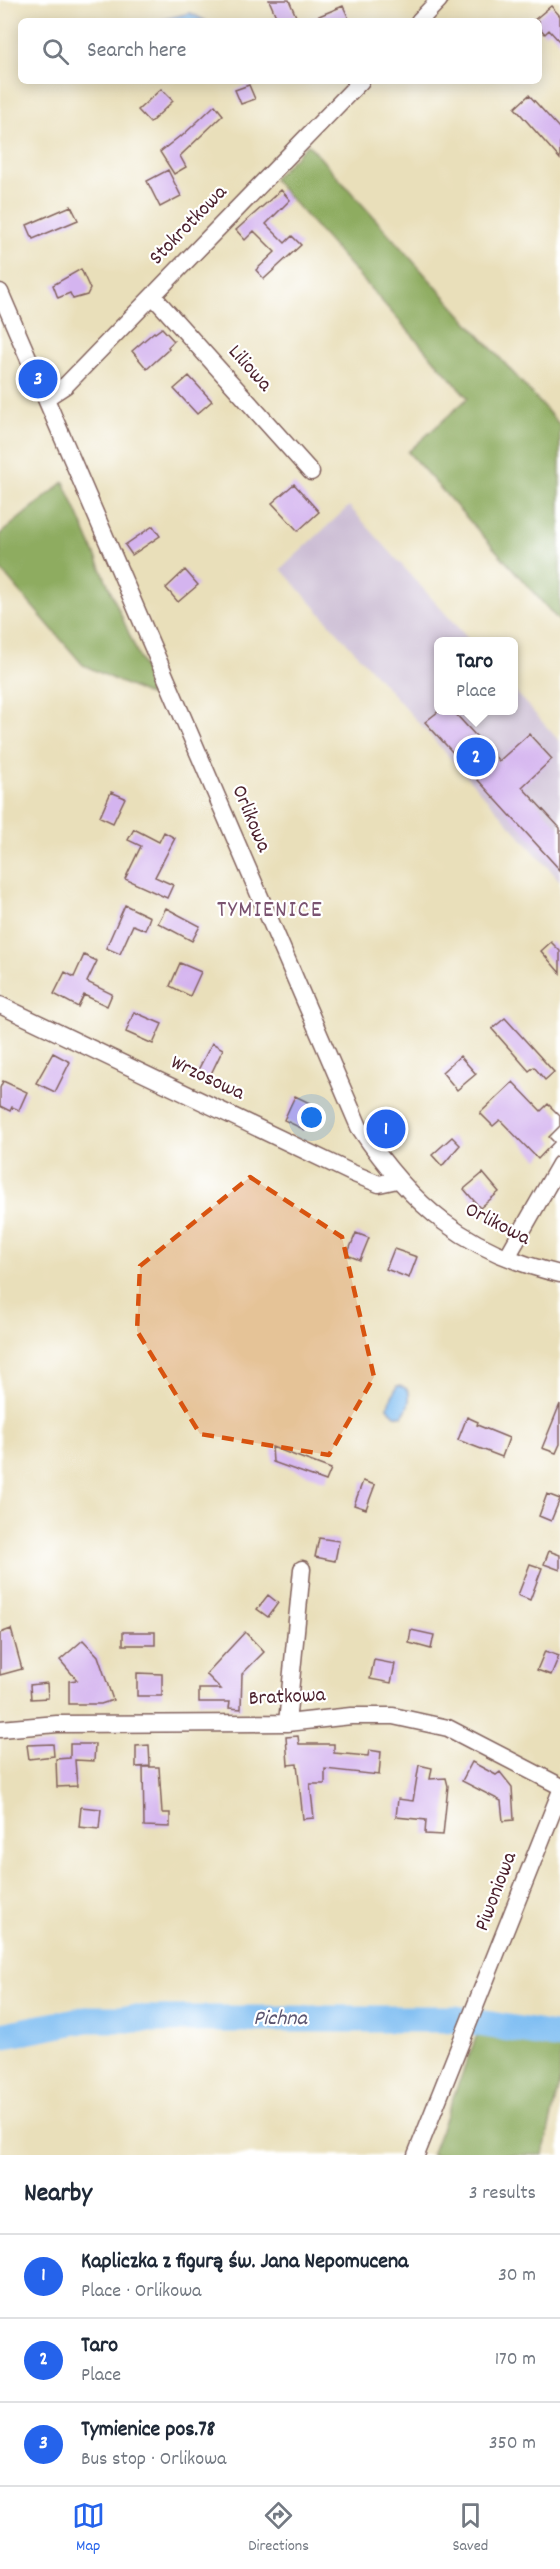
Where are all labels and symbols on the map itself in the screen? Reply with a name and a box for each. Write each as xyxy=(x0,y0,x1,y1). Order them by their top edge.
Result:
street label: Stokrotkowa xyxy=(143,178,236,273)
street label: Liliowa xyxy=(220,339,279,400)
pin: 3 xyxy=(18,356,57,401)
pin: 2 xyxy=(456,734,496,780)
street label: Orlikowa xyxy=(223,781,278,858)
district label: TYMIENICE xyxy=(217,894,323,928)
street label: Wrzosowa xyxy=(165,1049,250,1110)
your location xyxy=(297,1103,326,1132)
pin: 1 xyxy=(366,1106,406,1152)
street label: Orlikowa xyxy=(459,1196,536,1255)
street label: Bratkowa xyxy=(248,1681,327,1715)
street label: Piwoniowa xyxy=(468,1847,526,1936)
water label: Pichna xyxy=(253,2004,308,2035)

